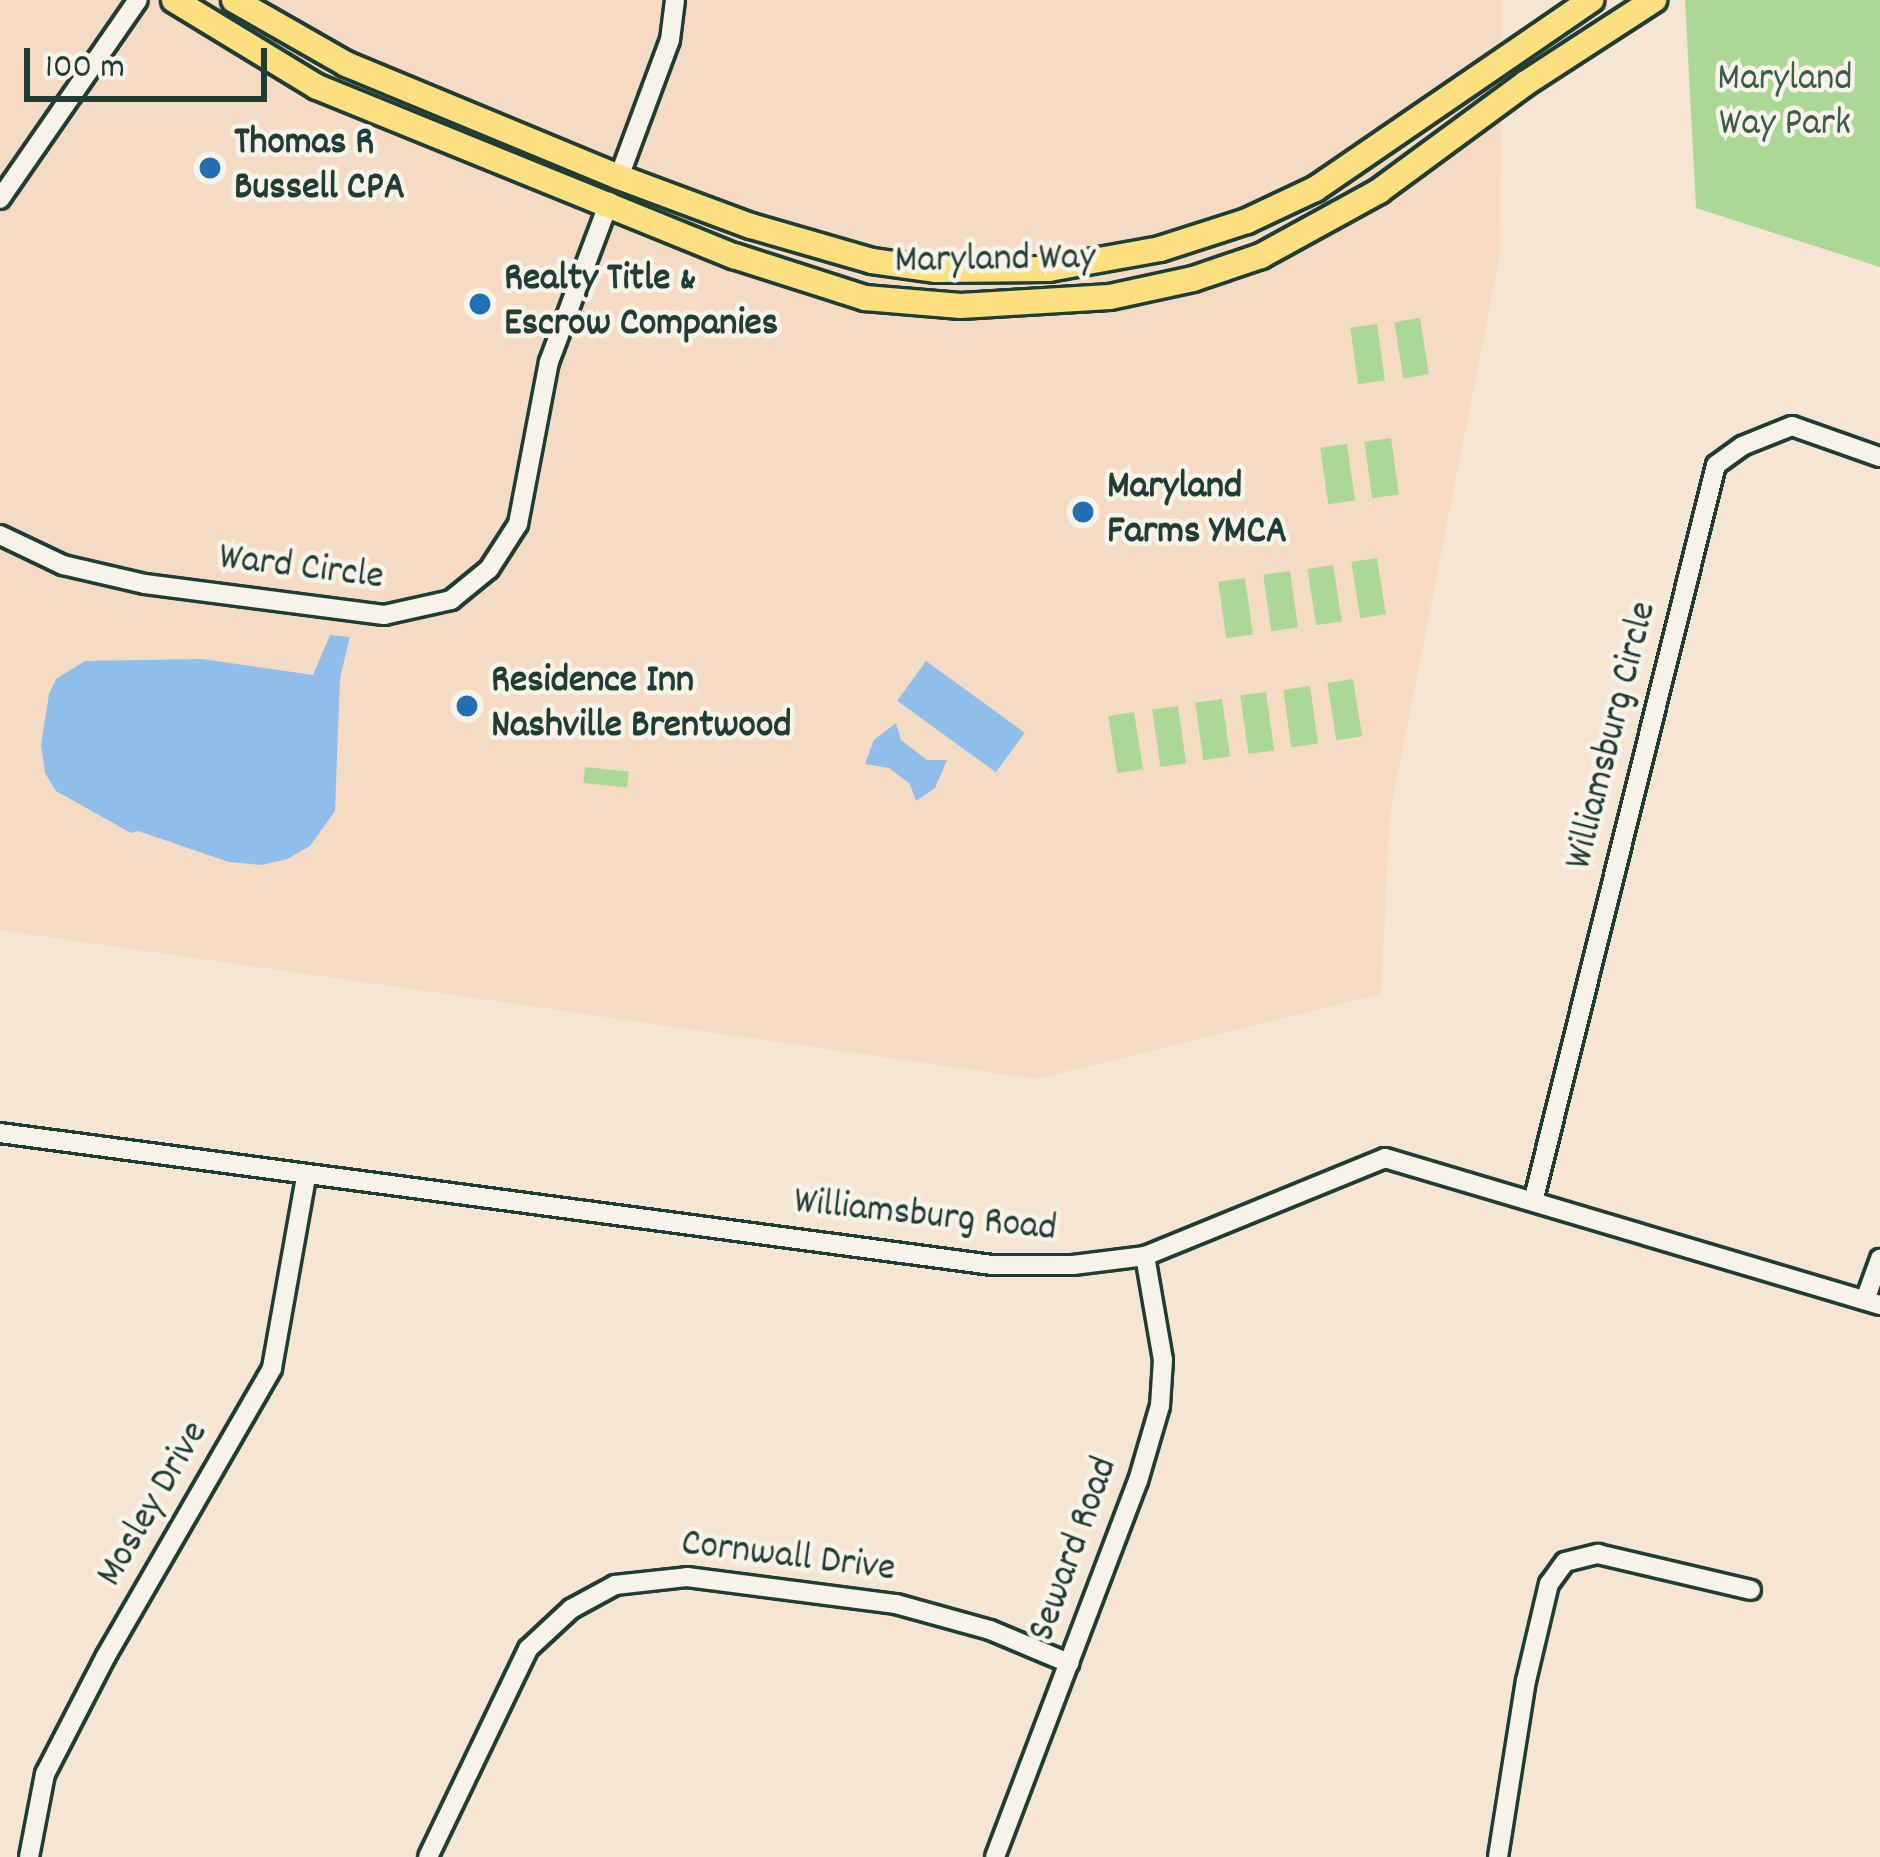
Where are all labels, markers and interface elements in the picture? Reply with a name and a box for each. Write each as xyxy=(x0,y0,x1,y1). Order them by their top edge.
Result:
scale bar xyxy=(30,24,273,98)
text: 100 m xyxy=(45,43,125,95)
park label: Maryland Way Park xyxy=(1717,59,1853,150)
place label: Thomas R Bussell CPA xyxy=(234,123,405,214)
marker: Thomas R Bussell CPA xyxy=(197,155,223,181)
street label: Maryland Way xyxy=(894,237,1096,287)
place label: Realty Title & Escrow Companies xyxy=(504,259,778,350)
marker: Realty Title & Escrow Companies xyxy=(467,291,493,317)
place label: Maryland Farms YMCA xyxy=(1107,467,1287,558)
marker: Maryland Farms YMCA xyxy=(1070,499,1096,525)
street label: Ward Circle xyxy=(216,537,386,603)
street label: Williamsburg Circle xyxy=(1558,597,1670,875)
place label: Residence Inn Nashville Brentwood xyxy=(491,661,792,752)
marker: Residence Inn Nashville Brentwood xyxy=(454,693,480,719)
street label: Williamsburg Road xyxy=(791,1181,1059,1255)
street label: Mosley Drive xyxy=(89,1414,221,1596)
street label: Seward Road xyxy=(1021,1452,1131,1648)
street label: Cornwall Drive xyxy=(678,1523,898,1595)

